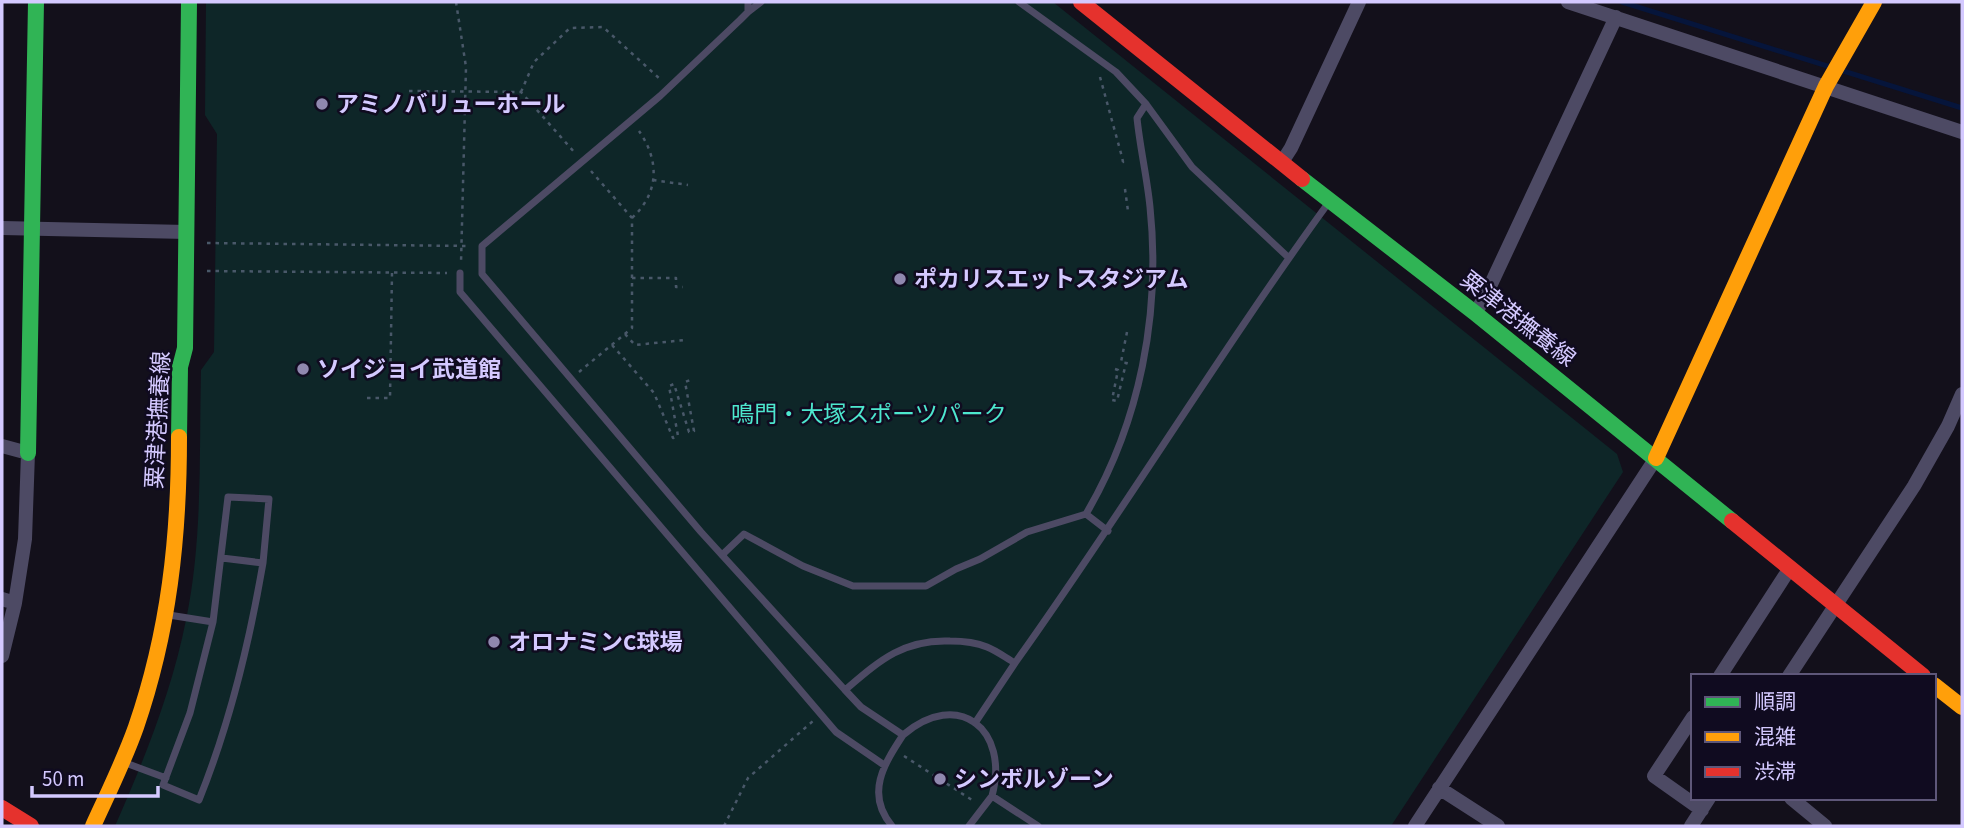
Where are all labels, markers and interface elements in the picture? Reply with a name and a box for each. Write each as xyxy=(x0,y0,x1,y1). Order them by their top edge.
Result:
place label: アミノバリューホール xyxy=(336,88,566,121)
marker: アミノバリューホール xyxy=(314,96,330,112)
place label: ポカリスエットスタジアム xyxy=(914,263,1188,296)
street label: 粟津港撫養線 xyxy=(1453,264,1583,374)
marker: ポカリスエットスタジアム xyxy=(892,271,908,287)
street label: 粟津港撫養線 xyxy=(138,350,178,490)
place label: ソイジョイ武道館 xyxy=(317,353,501,386)
marker: ソイジョイ武道館 xyxy=(295,361,311,377)
park label: 鳴門・大塚スポーツパーク xyxy=(731,398,1007,431)
place label: オロナミンC球場 xyxy=(508,626,682,659)
marker: オロナミンC球場 xyxy=(486,634,502,650)
legend xyxy=(1691,674,1936,800)
text: 順調 xyxy=(1754,687,1796,717)
text: 混雑 xyxy=(1754,722,1796,752)
scale bar xyxy=(32,754,158,798)
text: 渋滞 xyxy=(1754,757,1796,787)
place label: シンボルゾーン xyxy=(954,763,1114,796)
text: 50 m xyxy=(42,764,84,794)
marker: シンボルゾーン xyxy=(932,771,948,787)

